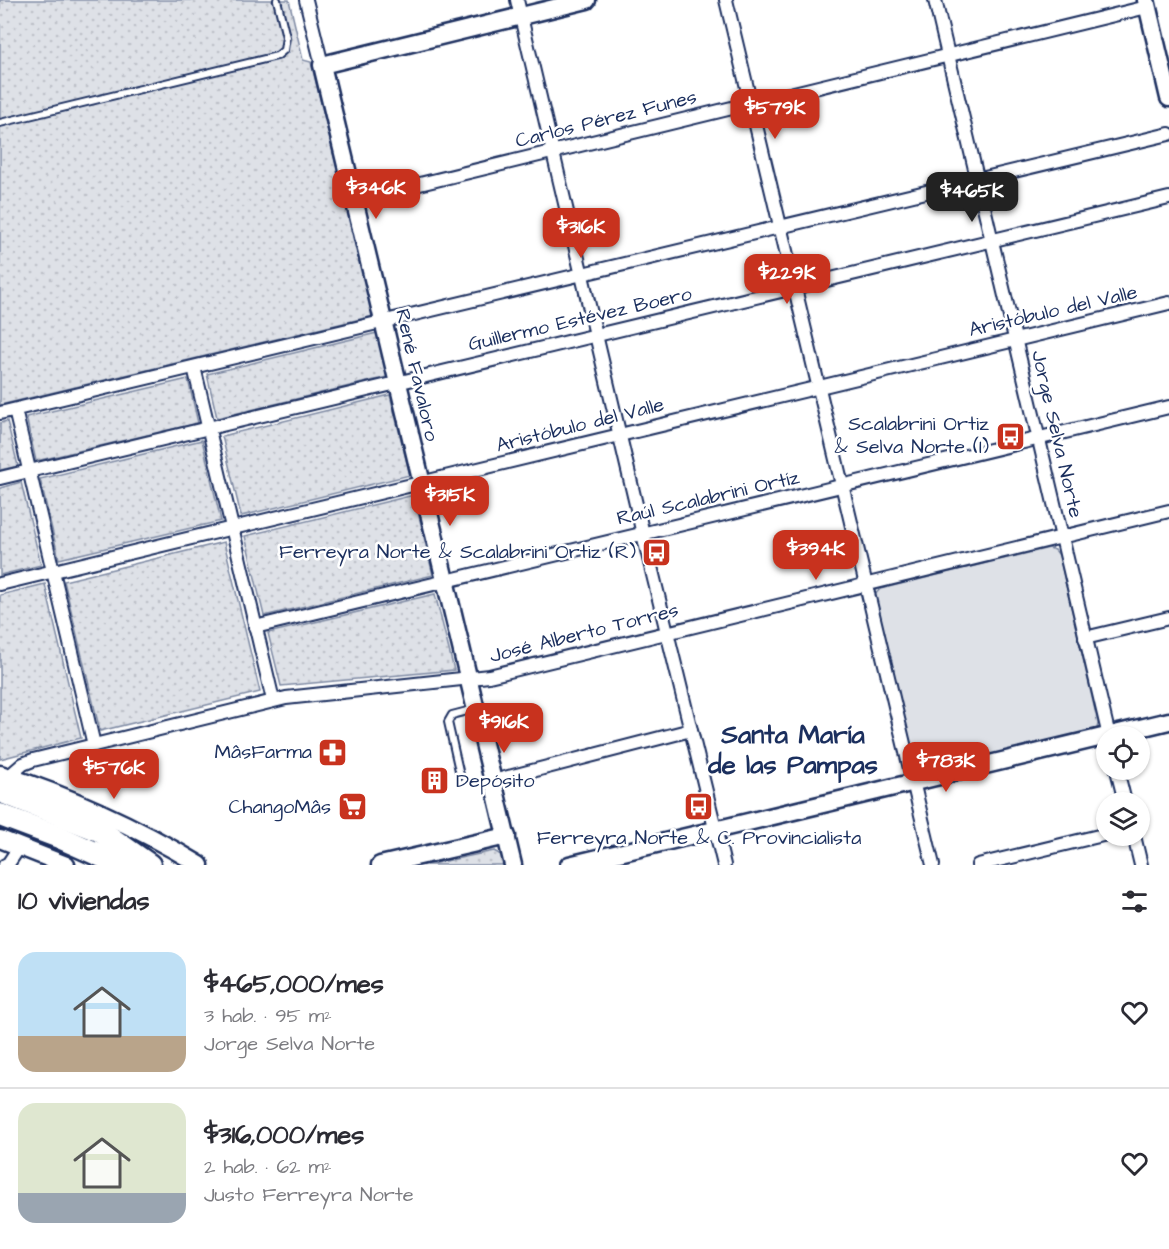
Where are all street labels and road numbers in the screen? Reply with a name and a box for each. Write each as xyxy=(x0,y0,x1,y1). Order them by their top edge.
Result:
street label: Carlos Pérez Funes xyxy=(512,83,700,155)
street label: Aristóbulo del Valle xyxy=(966,278,1140,344)
street label: Guillermo Estévez Boero xyxy=(466,280,694,358)
street label: René Favaloro xyxy=(388,306,446,444)
street label: Jorge Selva Norte xyxy=(1023,347,1090,521)
street label: Aristóbulo del Valle xyxy=(493,391,667,459)
street label: Raúl Scalabrini Ortíz xyxy=(614,463,802,533)
street label: José Alberto Torres xyxy=(487,596,681,670)

